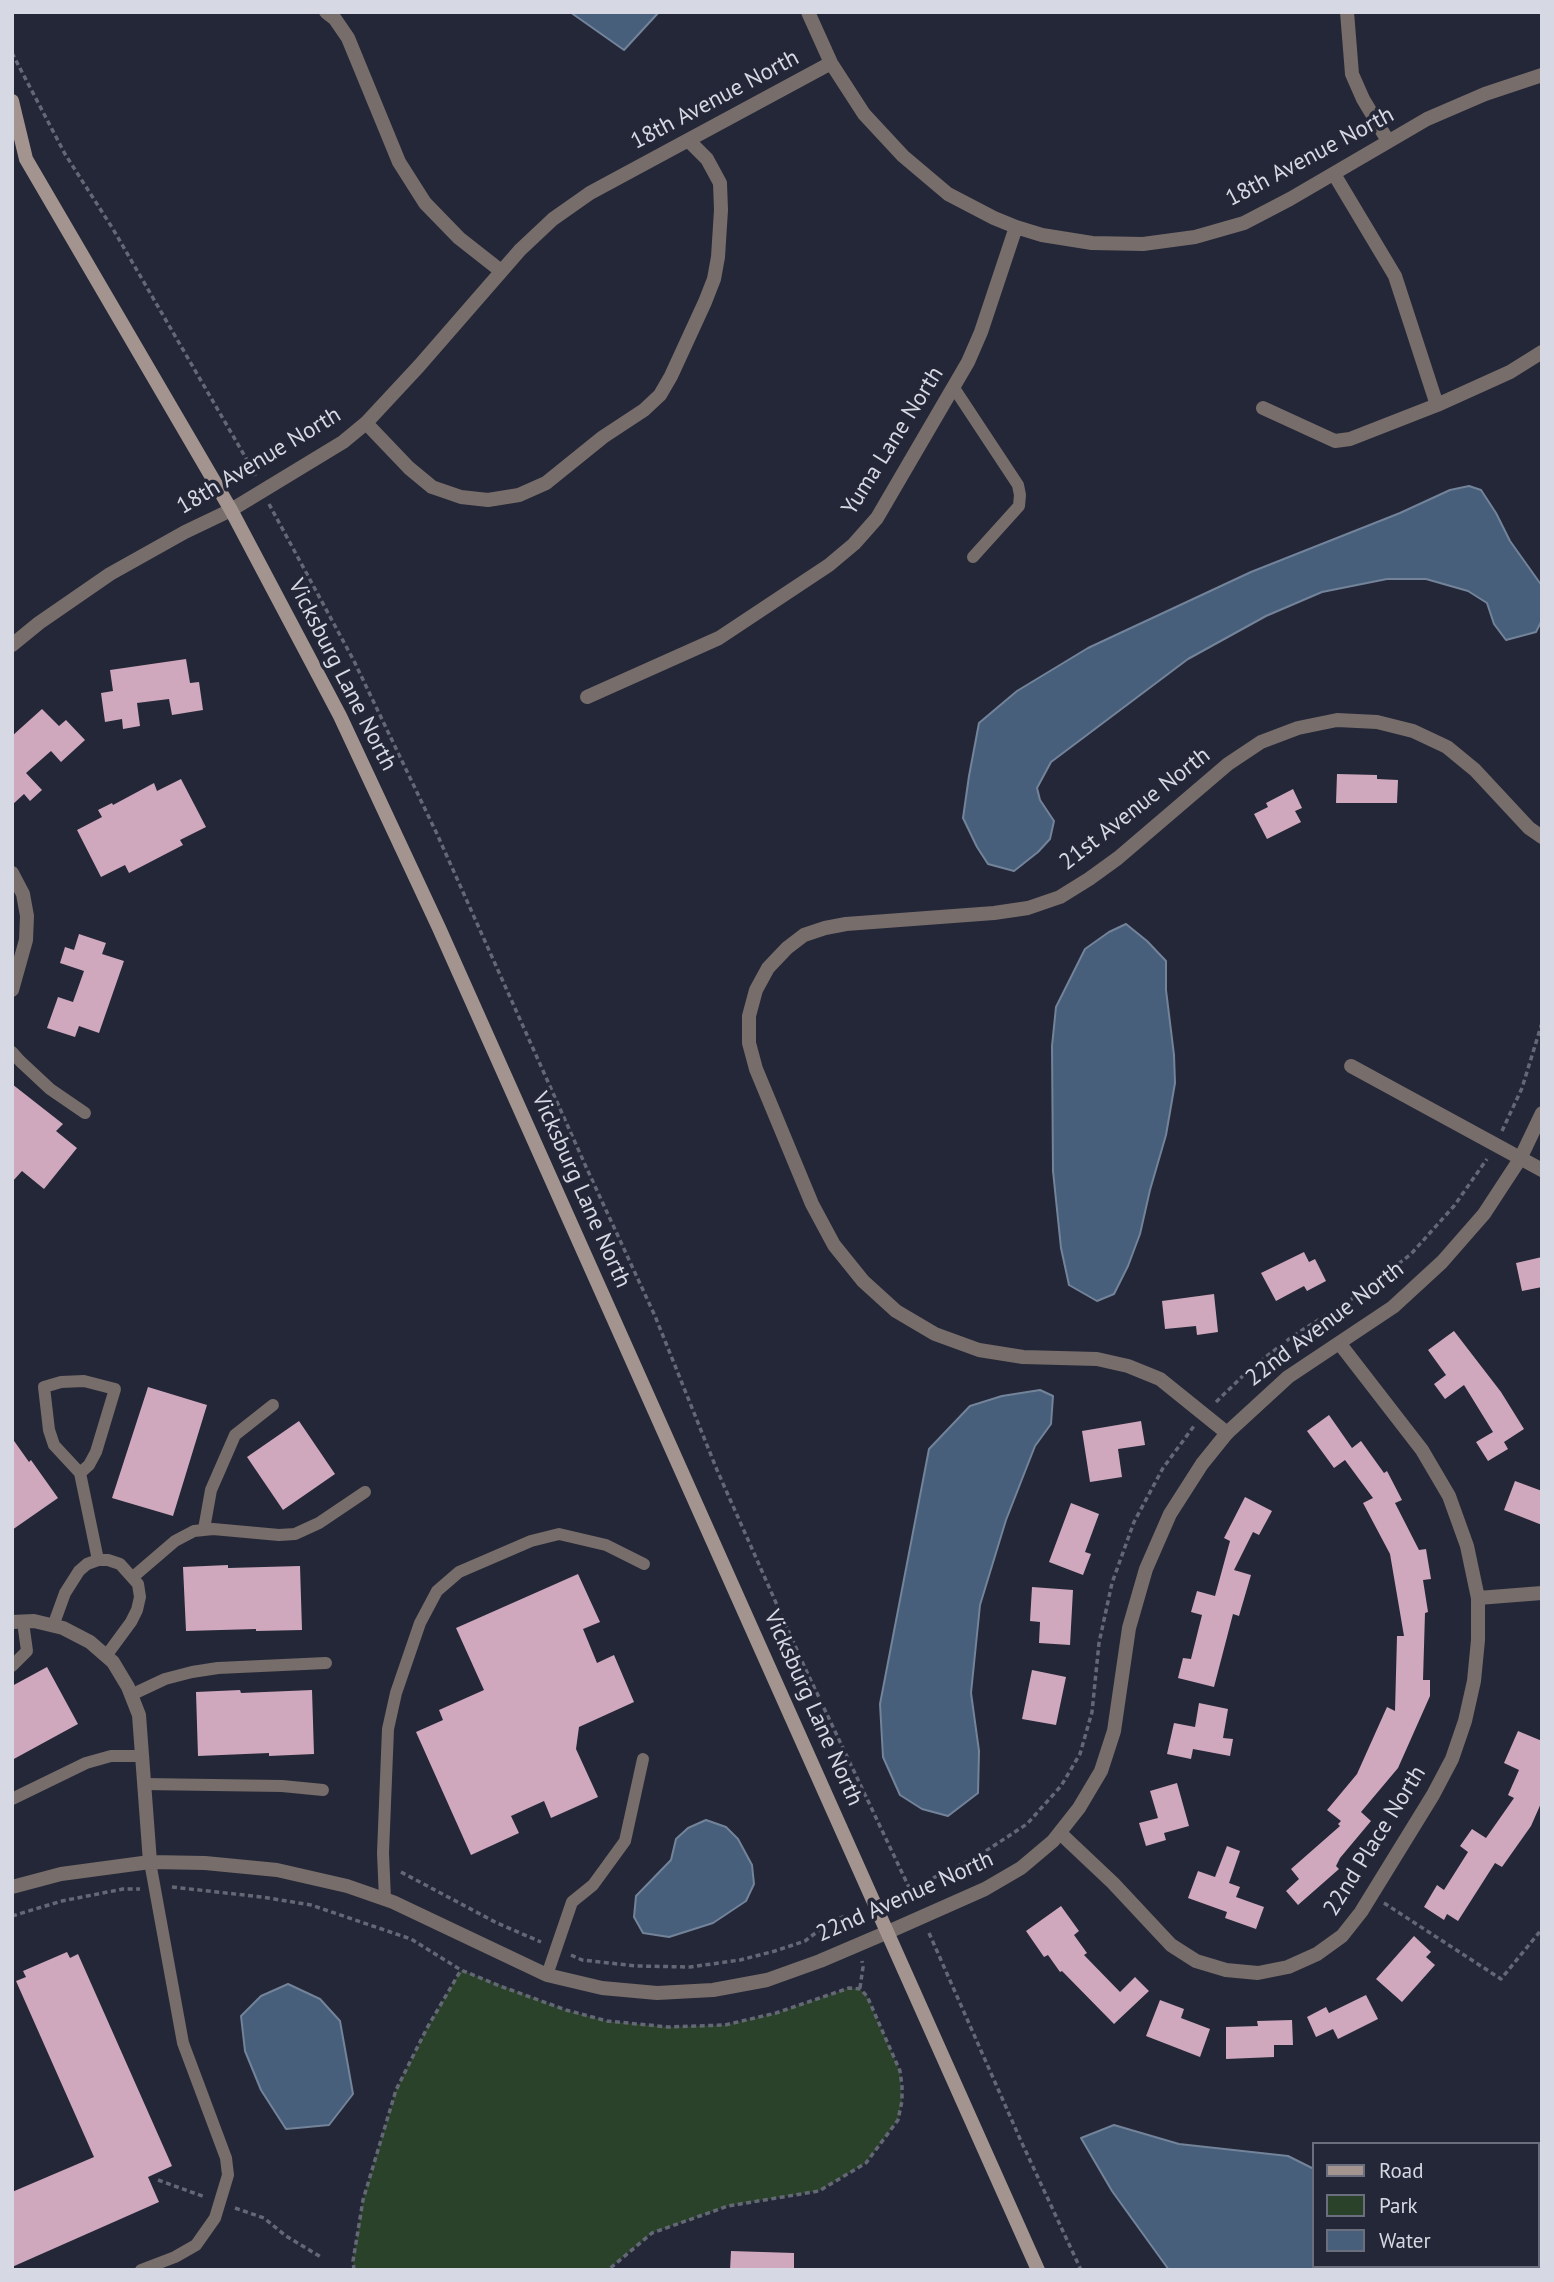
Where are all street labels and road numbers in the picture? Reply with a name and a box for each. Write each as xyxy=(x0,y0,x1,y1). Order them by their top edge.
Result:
street label: 18th Avenue North xyxy=(626,44,804,156)
street label: 18th Avenue North xyxy=(1221,101,1399,213)
street label: Yuma Lane North xyxy=(836,362,950,520)
street label: 18th Avenue North xyxy=(172,401,346,521)
street label: Vicksburg Lane North xyxy=(282,575,402,775)
street label: 21st Avenue North xyxy=(1054,742,1216,876)
street label: Vicksburg Lane North xyxy=(525,1088,637,1292)
street label: 22nd Avenue North xyxy=(1240,1256,1410,1392)
street label: Vicksburg Lane North xyxy=(757,1606,869,1810)
street label: 22nd Place North xyxy=(1318,1761,1432,1921)
street label: 22nd Avenue North xyxy=(812,1846,998,1948)

